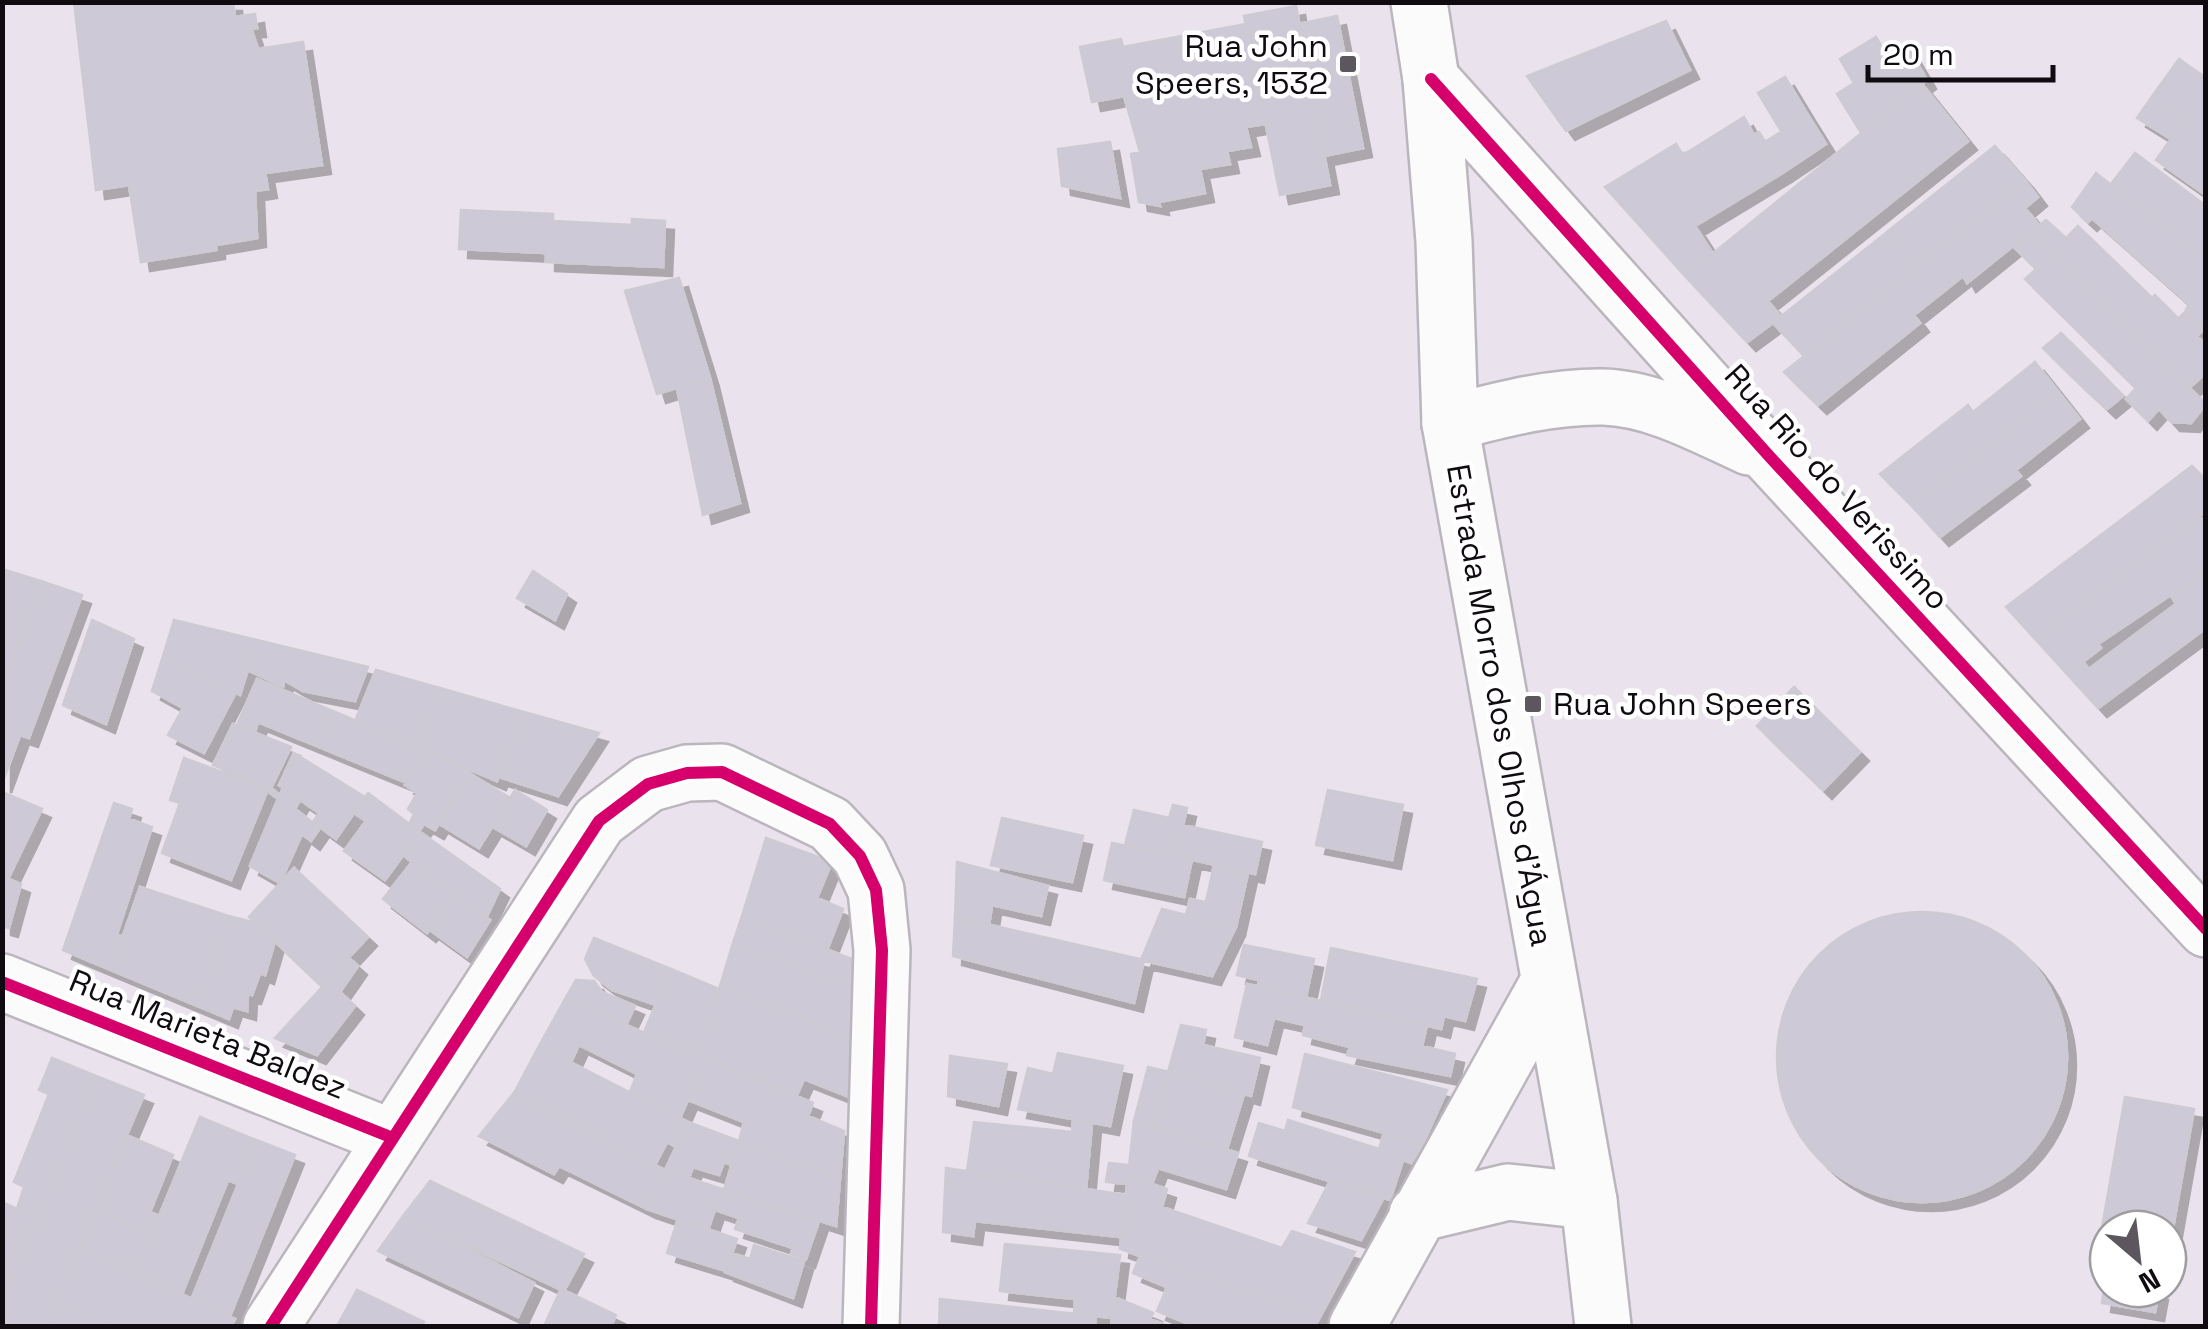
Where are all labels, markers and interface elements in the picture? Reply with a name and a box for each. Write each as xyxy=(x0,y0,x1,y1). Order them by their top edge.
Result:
scale bar xyxy=(1868,20,2053,82)
place label: Rua John Speers, 1532 xyxy=(1135,26,1328,103)
text: 20 m xyxy=(1883,35,1954,74)
marker: Rua John Speers, 1532 xyxy=(1337,53,1359,75)
street label: Rua Rio do Verissimo xyxy=(1716,356,1958,618)
street label: Estrada Morro dos Olhos d'Água xyxy=(1438,461,1562,949)
place label: Rua John Speers xyxy=(1553,684,1812,724)
marker: Rua John Speers xyxy=(1522,693,1544,715)
street label: Rua Marieta Baldez xyxy=(64,960,352,1108)
north arrow xyxy=(2088,1209,2188,1309)
text: N xyxy=(2133,1261,2166,1301)

